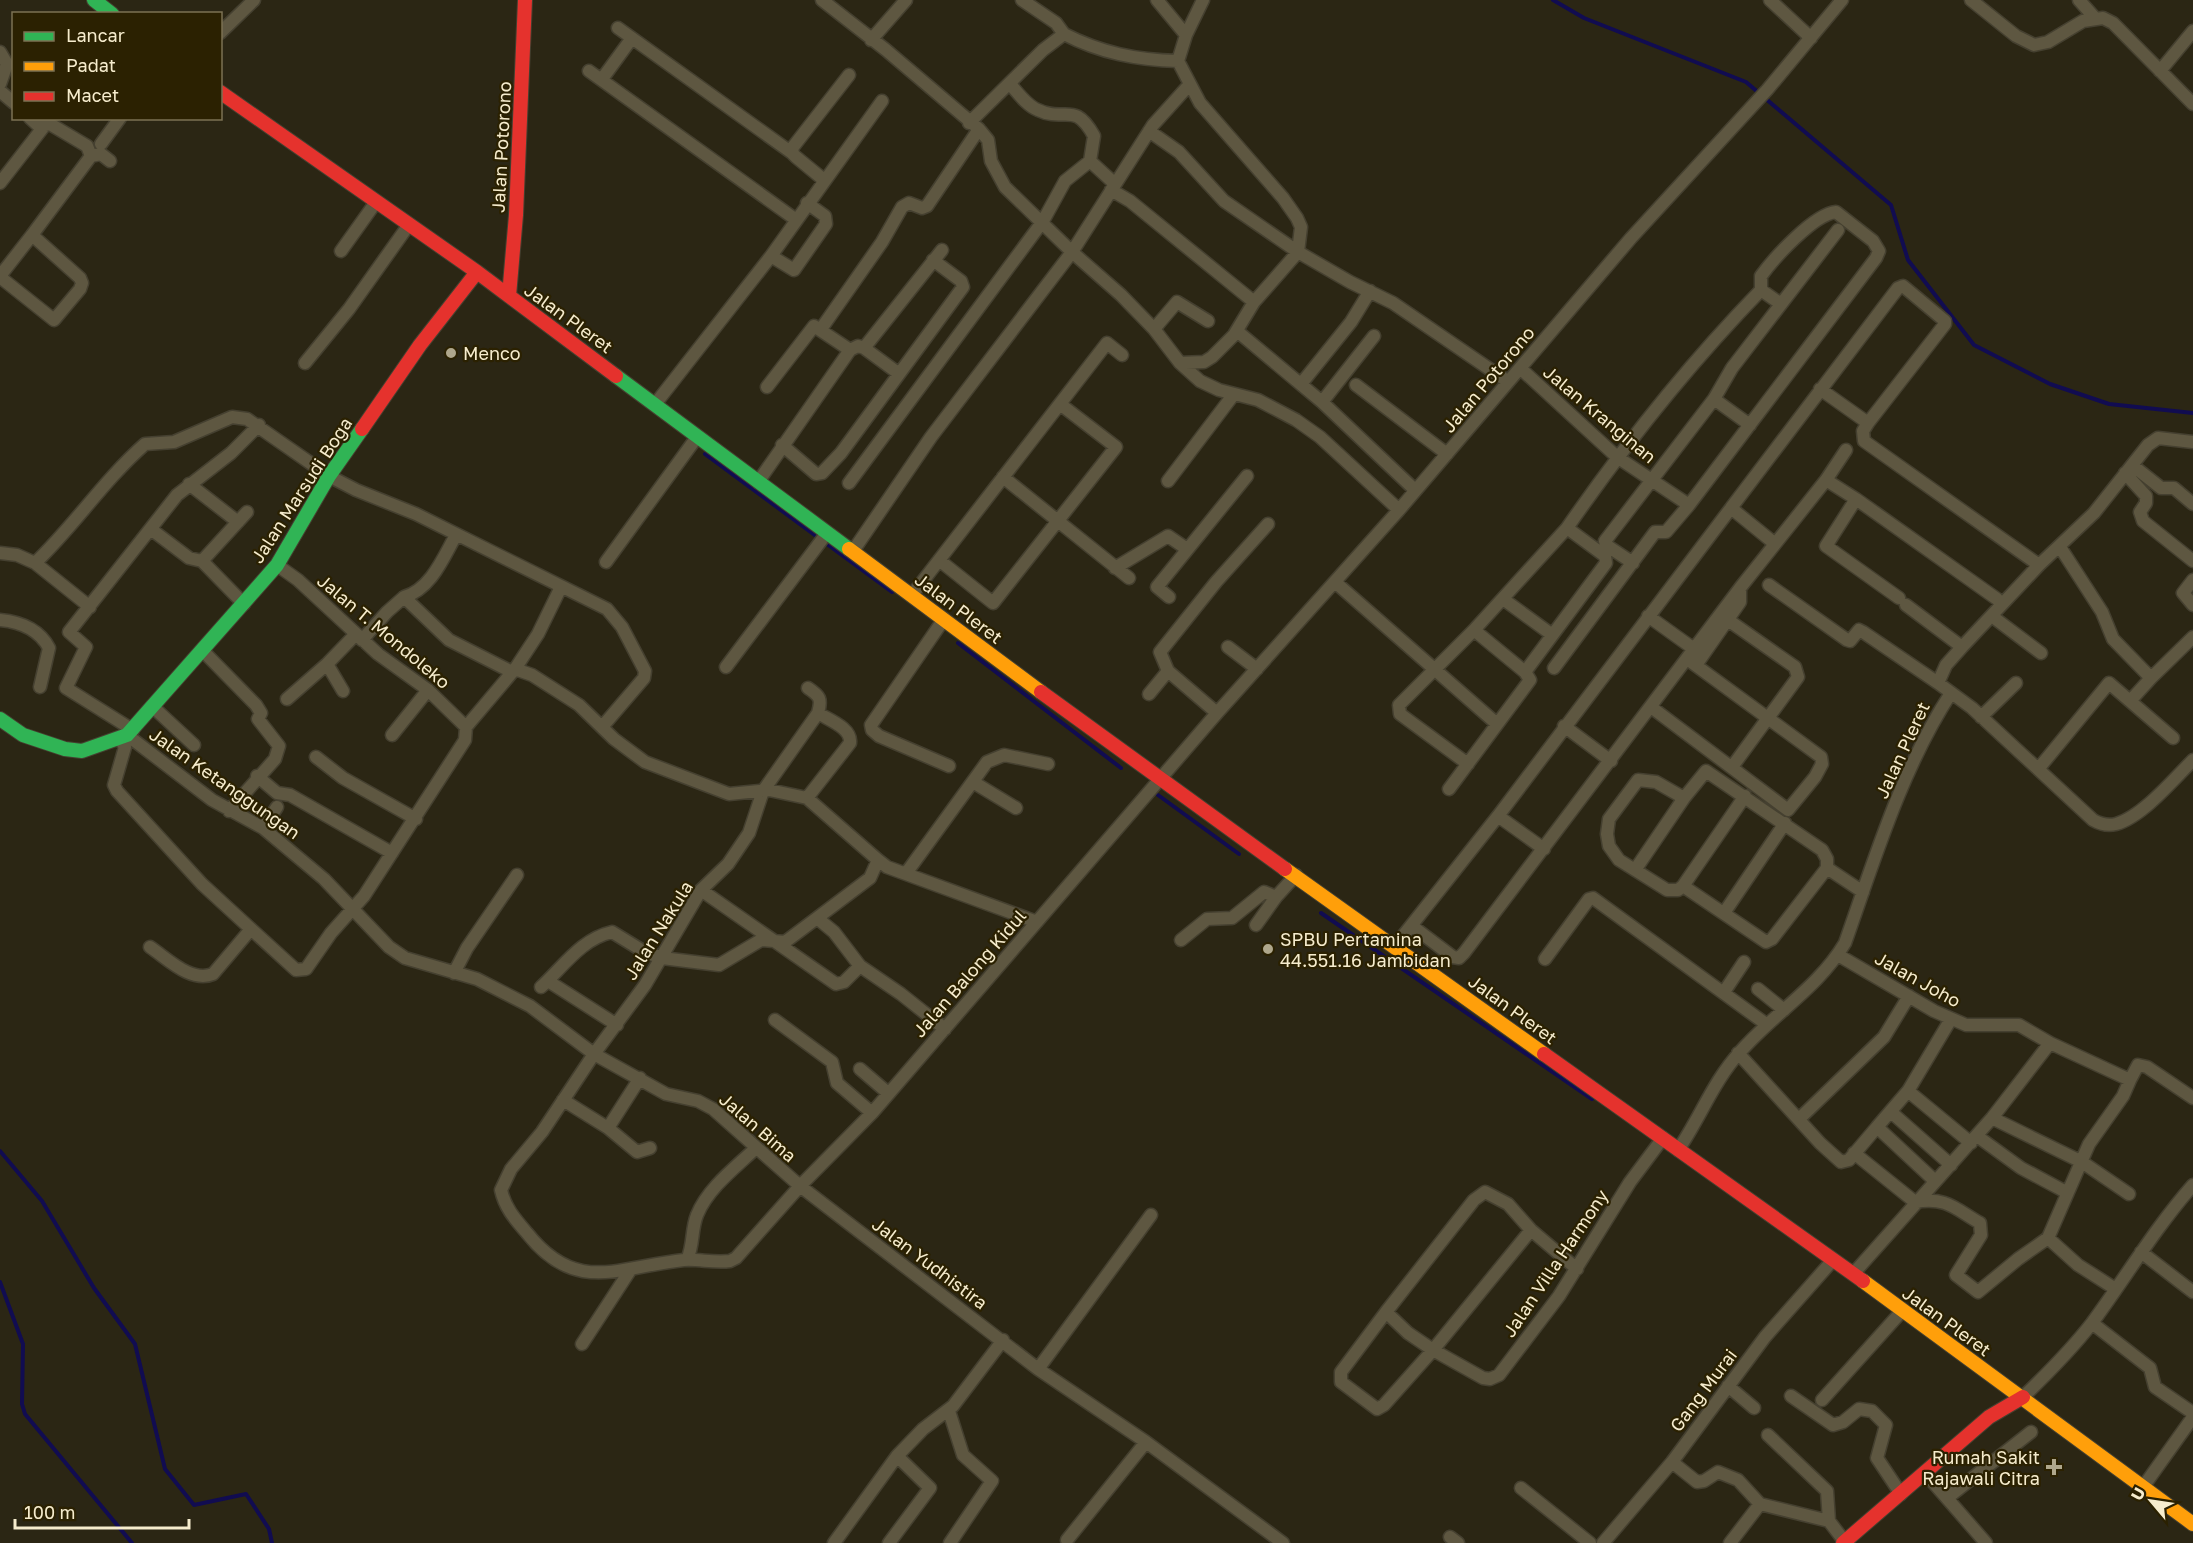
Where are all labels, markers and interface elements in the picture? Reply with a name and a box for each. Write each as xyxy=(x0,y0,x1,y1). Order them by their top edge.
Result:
legend xyxy=(12,12,222,120)
text: Lancar xyxy=(66,24,125,46)
text: Padat xyxy=(66,54,116,76)
street label: Jalan Potorono xyxy=(487,81,515,213)
text: Macet xyxy=(66,84,119,106)
street label: Jalan Pleret xyxy=(520,279,618,357)
street label: Jalan Potorono xyxy=(1437,322,1539,436)
place label: Menco xyxy=(463,342,521,364)
marker: Menco xyxy=(444,346,458,360)
street label: Jalan Kranginan xyxy=(1539,360,1661,468)
street label: Jalan Marsudi Boga xyxy=(246,413,356,567)
street label: Jalan Pleret xyxy=(911,568,1007,648)
street label: Jalan T. Mondoleko xyxy=(313,569,455,693)
street label: Jalan Pleret xyxy=(1870,698,1934,802)
street label: Jalan Ketanggungan xyxy=(145,723,305,843)
street label: Jalan Nakula xyxy=(619,876,697,984)
street label: Jalan Balong Kidul xyxy=(908,905,1031,1041)
place label: SPBU Pertamina 44.551.16 Jambidan xyxy=(1280,928,1451,971)
marker: SPBU Pertamina 44.551.16 Jambidan xyxy=(1261,942,1275,956)
street label: Jalan Joho xyxy=(1871,947,1965,1011)
street label: Jalan Pleret xyxy=(1464,970,1562,1048)
street label: Jalan Bima xyxy=(715,1088,801,1166)
street label: Jalan Villa Harmony xyxy=(1497,1185,1613,1341)
street label: Jalan Yudhistira xyxy=(868,1213,992,1313)
street label: Jalan Pleret xyxy=(1898,1282,1996,1360)
street label: Gang Murai xyxy=(1665,1344,1741,1436)
place label: Rumah Sakit Rajawali Citra xyxy=(1922,1446,2040,1489)
marker: Rumah Sakit Rajawali Citra xyxy=(2045,1458,2063,1476)
north arrow xyxy=(2121,1471,2181,1531)
text: U xyxy=(2126,1484,2149,1504)
scale bar xyxy=(15,1492,189,1530)
text: 100 m xyxy=(24,1501,75,1523)

